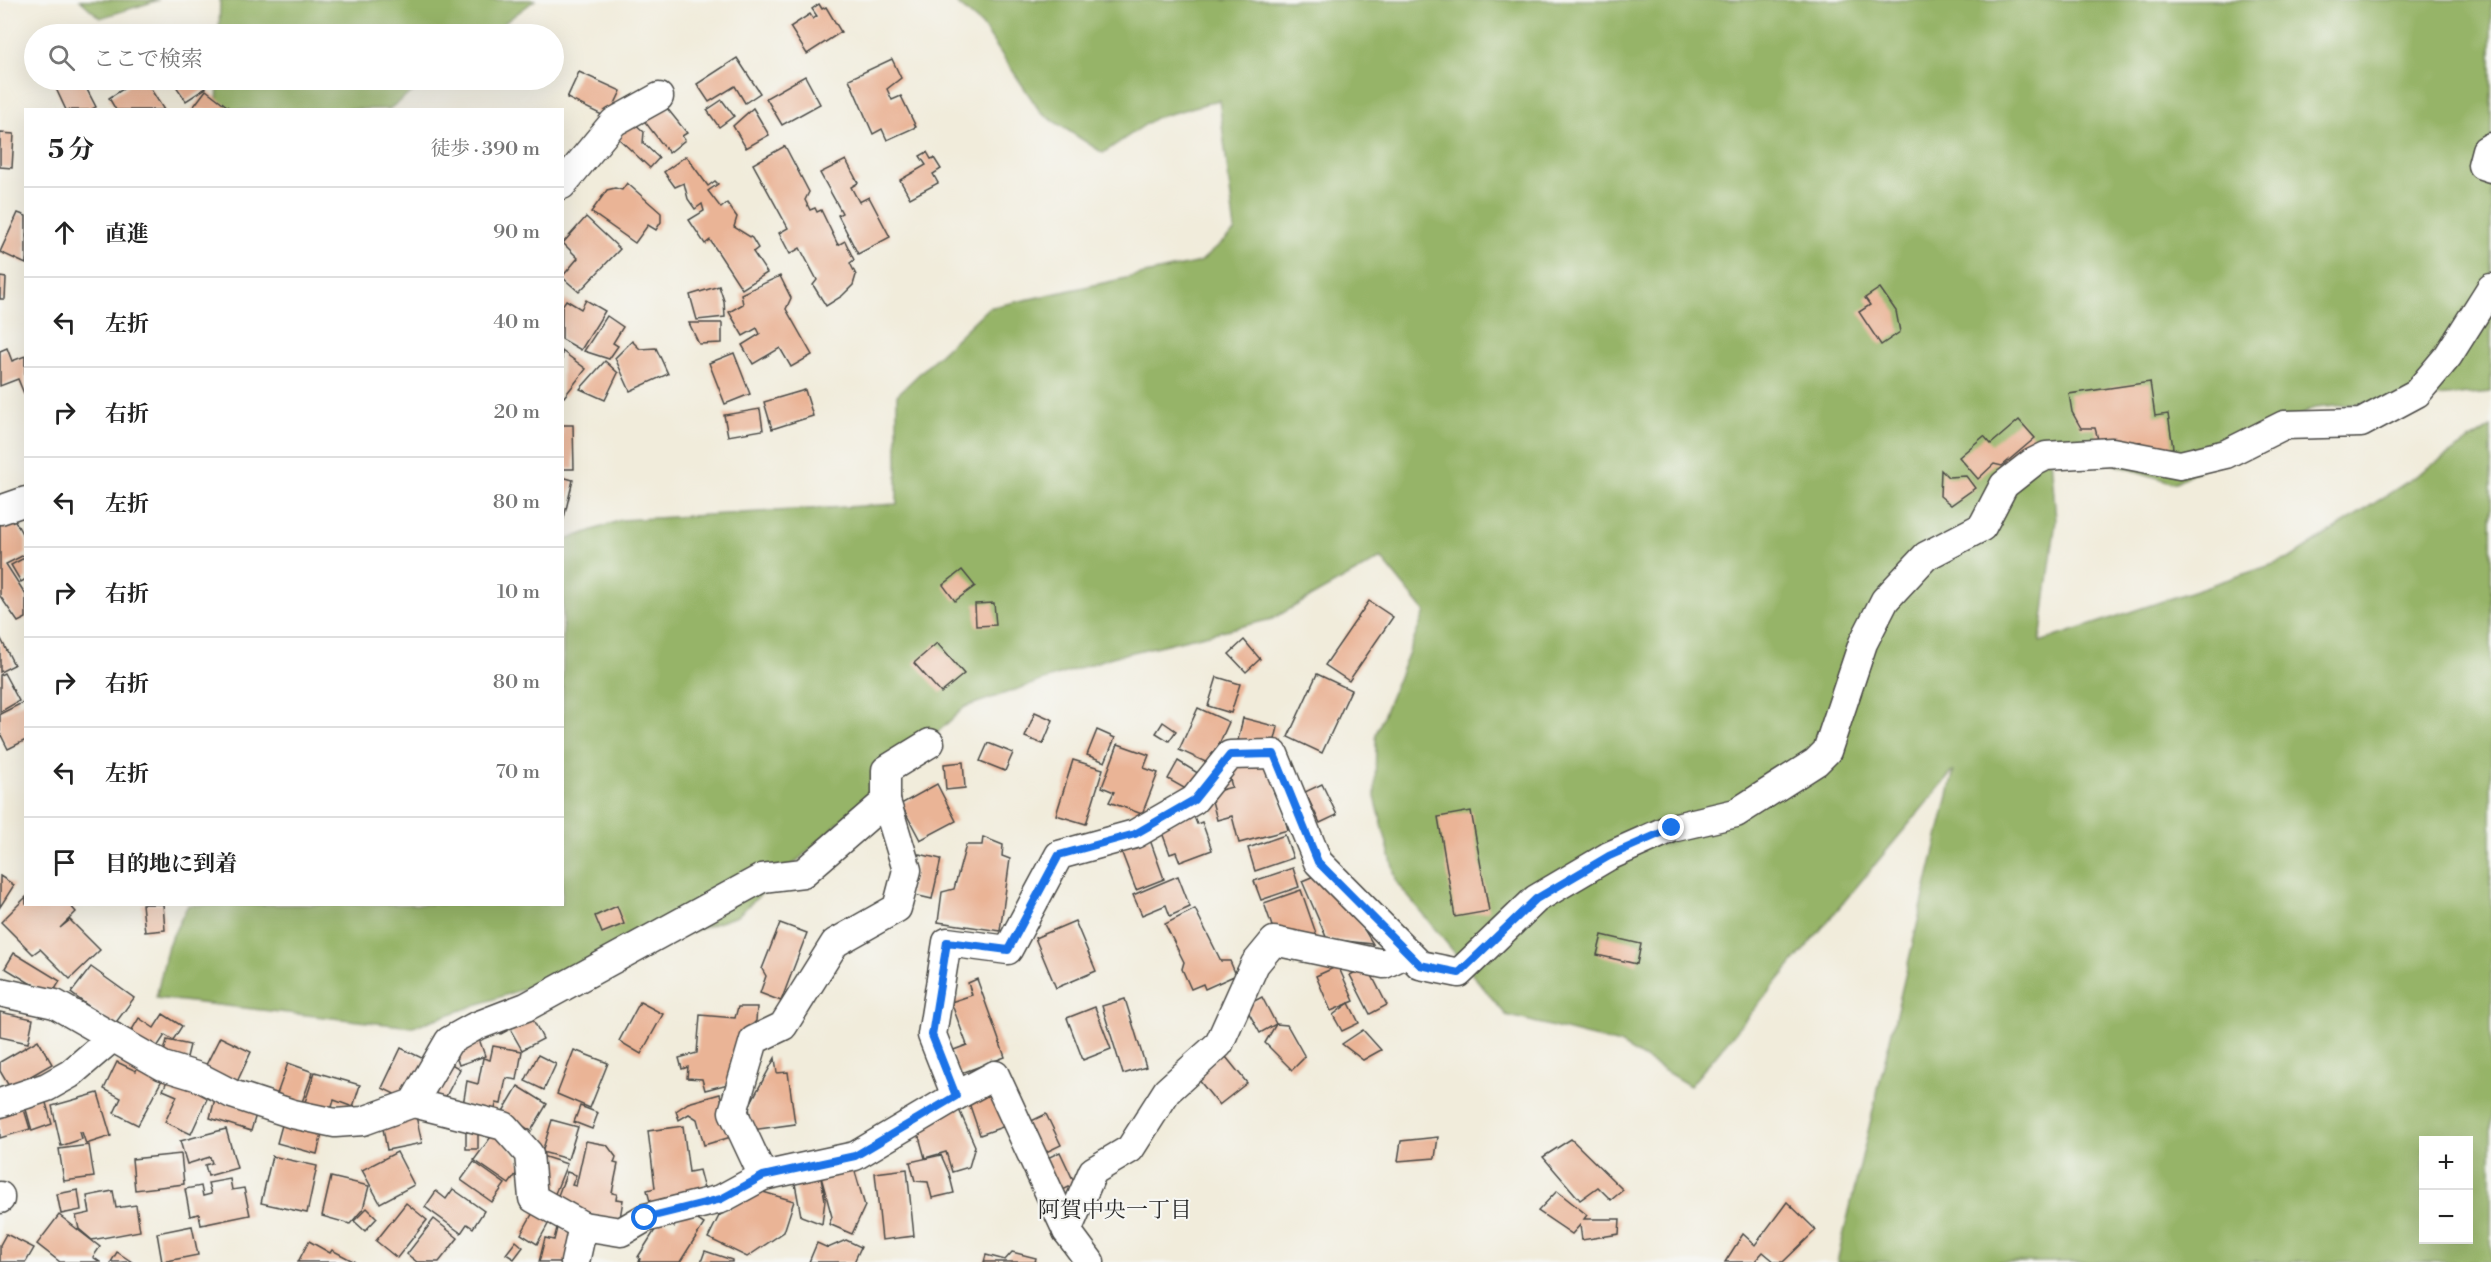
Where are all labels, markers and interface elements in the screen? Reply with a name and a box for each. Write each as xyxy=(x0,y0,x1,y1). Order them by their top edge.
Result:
search box xyxy=(24,24,564,90)
icon: search xyxy=(45,41,78,74)
text: ここで検索 xyxy=(93,46,203,73)
text: 5 分 xyxy=(48,134,94,166)
text: 徒歩 · 390 m xyxy=(430,137,540,162)
icon: ahead xyxy=(48,216,81,249)
text: 90 m xyxy=(493,220,540,245)
text: 直進 xyxy=(105,221,149,248)
icon: left xyxy=(48,306,81,339)
text: 40 m xyxy=(493,310,540,335)
text: 左折 xyxy=(105,311,149,338)
icon: right xyxy=(48,396,81,429)
text: 20 m xyxy=(494,400,540,425)
text: 右折 xyxy=(105,401,149,428)
icon: left xyxy=(48,486,81,519)
text: 80 m xyxy=(493,490,540,515)
text: 左折 xyxy=(105,491,149,518)
icon: right xyxy=(48,576,81,609)
text: 10 m xyxy=(497,580,540,605)
text: 右折 xyxy=(105,581,149,608)
icon: right xyxy=(48,666,81,699)
text: 80 m xyxy=(493,670,540,695)
text: 右折 xyxy=(105,671,149,698)
icon: left xyxy=(48,756,81,789)
text: 70 m xyxy=(496,760,540,785)
text: 左折 xyxy=(105,761,149,788)
route end xyxy=(1658,814,1684,840)
icon: arrive xyxy=(48,846,81,879)
text: 目的地に到着 xyxy=(105,851,237,878)
map controls xyxy=(2419,1136,2473,1244)
button: + xyxy=(2419,1136,2473,1190)
button: − xyxy=(2419,1190,2473,1244)
district label: 阿賀中央一丁目 xyxy=(1038,1197,1192,1224)
route start xyxy=(631,1204,657,1230)

